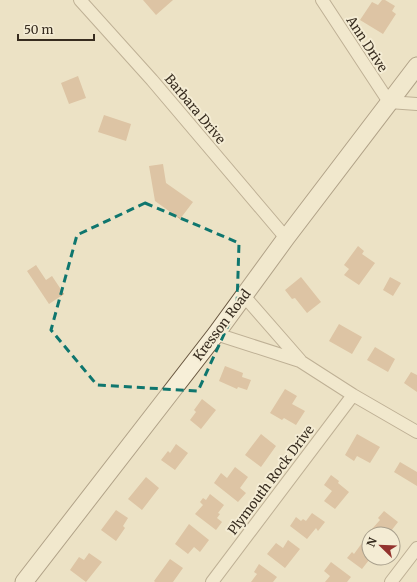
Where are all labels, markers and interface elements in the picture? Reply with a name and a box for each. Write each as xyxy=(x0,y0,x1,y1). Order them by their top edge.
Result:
street label: Ann Drive xyxy=(342,12,391,75)
scale bar xyxy=(18,16,94,42)
text: 50 m xyxy=(24,22,53,37)
street label: Barbara Drive xyxy=(161,71,229,148)
street label: Kresson Road xyxy=(190,286,255,364)
street label: Plymouth Rock Drive xyxy=(224,422,318,538)
north arrow xyxy=(361,526,401,566)
text: N xyxy=(364,535,380,549)

